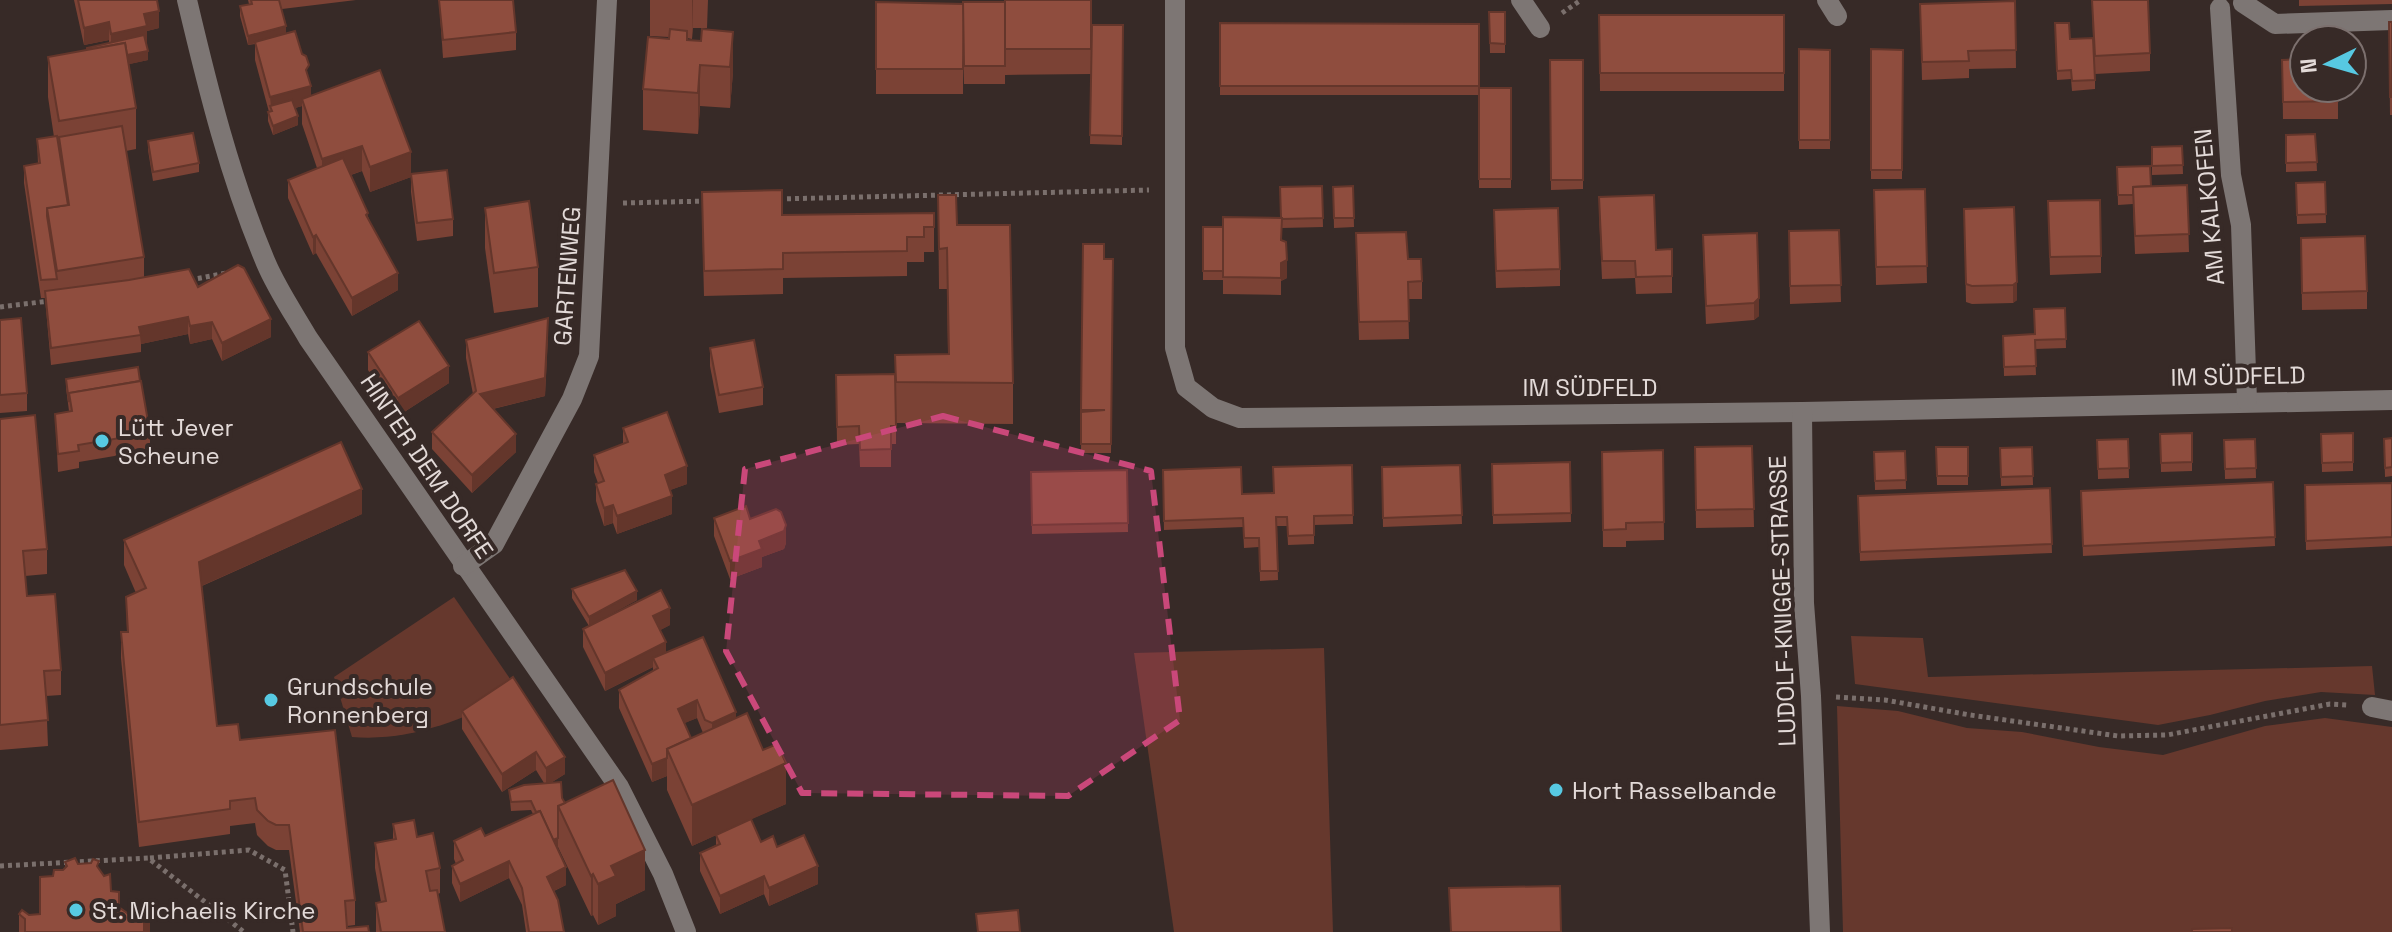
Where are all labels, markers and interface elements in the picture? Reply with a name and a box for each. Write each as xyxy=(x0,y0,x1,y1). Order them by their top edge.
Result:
north arrow xyxy=(2288,24,2368,104)
text: N xyxy=(2293,57,2323,74)
street label: AM KALKOFEN xyxy=(2187,127,2231,287)
street label: GARTENWEG xyxy=(547,205,587,347)
street label: IM SÜDFELD xyxy=(2170,359,2306,393)
street label: HINTER DEM DORFE xyxy=(354,368,500,564)
street label: IM SÜDFELD xyxy=(1523,372,1657,403)
place label: Lütt Jever Scheune xyxy=(118,412,234,471)
marker: Lütt Jever Scheune xyxy=(93,432,111,450)
street label: LUDOLF-KNIGGE-STRASSE xyxy=(1761,455,1803,747)
place label: Grundschule Ronnenberg xyxy=(287,671,433,730)
marker: Grundschule Ronnenberg xyxy=(262,691,280,709)
place label: Hort Rasselbande xyxy=(1572,775,1777,806)
marker: Hort Rasselbande xyxy=(1547,781,1565,799)
place label: St. Michaelis Kirche xyxy=(92,895,316,926)
marker: St. Michaelis Kirche xyxy=(67,901,85,919)

